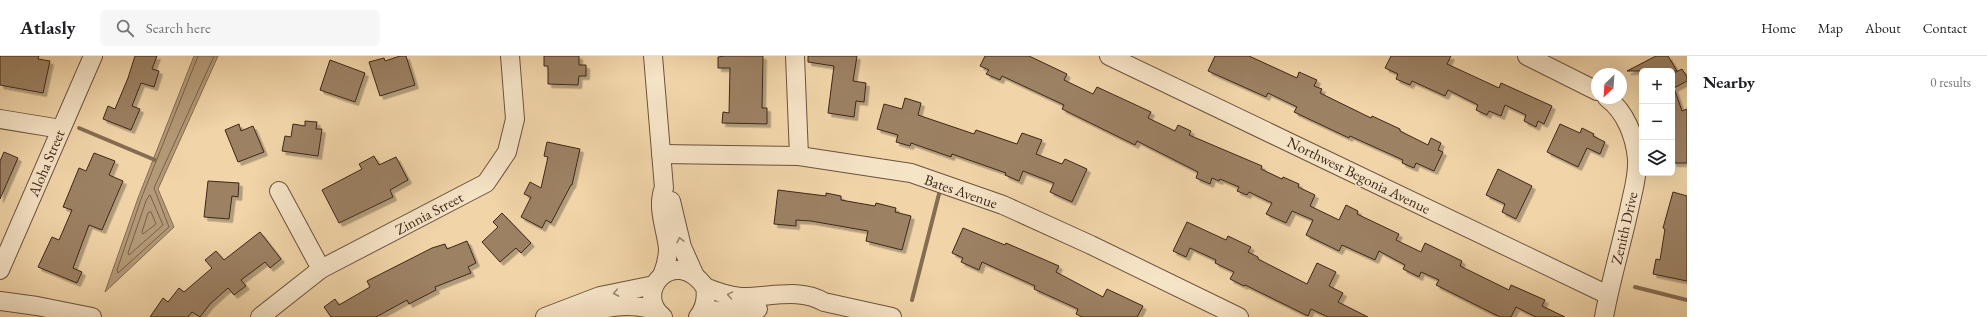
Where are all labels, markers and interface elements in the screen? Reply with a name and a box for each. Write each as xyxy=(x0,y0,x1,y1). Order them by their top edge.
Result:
search box xyxy=(100,10,380,46)
text: Atlasly xyxy=(20,15,76,40)
icon: search xyxy=(114,17,136,39)
text: Search here xyxy=(146,18,211,37)
text: Home xyxy=(1761,19,1796,37)
text: Map xyxy=(1818,19,1843,37)
text: About xyxy=(1865,19,1901,37)
text: Contact xyxy=(1923,19,1967,37)
north arrow xyxy=(1591,68,1627,104)
map controls xyxy=(1639,68,1675,176)
button: + xyxy=(1639,68,1675,104)
text: Nearby xyxy=(1703,71,1755,93)
text: 0 results xyxy=(1930,74,1971,91)
button: − xyxy=(1639,104,1675,140)
street label: Aloha Street xyxy=(23,126,69,200)
street label: Northwest Begonia Avenue xyxy=(1284,132,1434,218)
button: layers xyxy=(1639,140,1675,176)
street label: Bates Avenue xyxy=(922,170,1000,212)
street label: Zinnia Street xyxy=(392,187,466,239)
street label: Zenith Drive xyxy=(1606,190,1642,266)
one-way arrow xyxy=(677,237,685,243)
one-way arrow xyxy=(613,288,619,296)
one-way arrow xyxy=(727,292,734,300)

